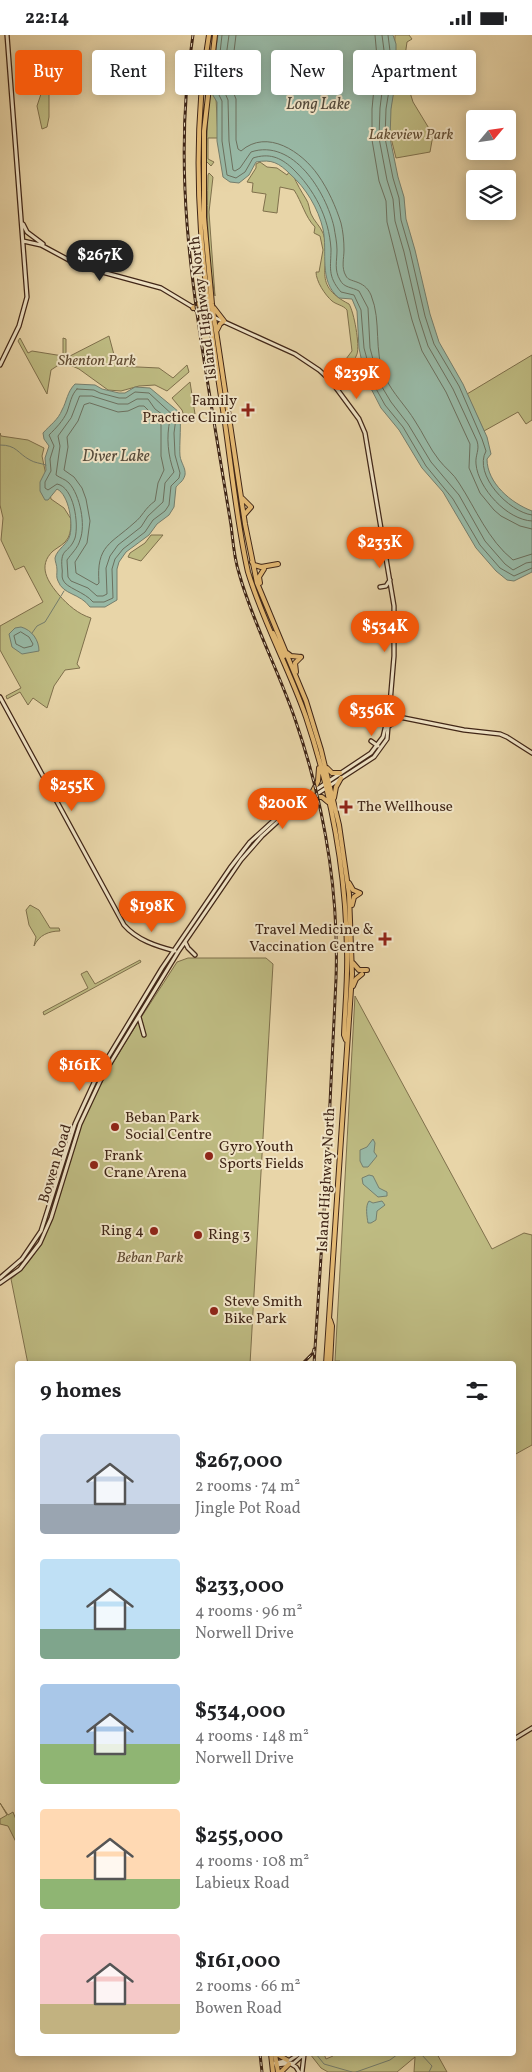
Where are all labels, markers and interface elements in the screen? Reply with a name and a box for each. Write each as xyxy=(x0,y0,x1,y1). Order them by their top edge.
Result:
text: 22:14 xyxy=(25,5,69,31)
chip: Buy xyxy=(15,50,82,95)
chip: Rent xyxy=(92,50,165,95)
chip: Filters xyxy=(175,50,261,95)
chip: New xyxy=(271,50,343,95)
chip: Apartment xyxy=(353,50,476,95)
water label: Long Lake xyxy=(286,94,350,116)
north arrow xyxy=(466,110,516,160)
map controls xyxy=(466,110,516,220)
park label: Lakeview Park xyxy=(368,125,454,146)
button: layers xyxy=(466,170,516,220)
street label: Island Highway North xyxy=(185,235,223,381)
pin: $267K xyxy=(65,239,135,282)
text: $267K xyxy=(77,245,123,267)
park label: Shenton Park xyxy=(58,351,136,372)
pin: $239K xyxy=(322,357,392,400)
text: $239K xyxy=(334,363,380,385)
place label: Family Practice Clinic xyxy=(142,391,237,429)
marker: Family Practice Clinic xyxy=(241,403,255,417)
water label: Diver Lake xyxy=(82,446,150,468)
pin: $233K xyxy=(345,527,415,569)
text: $233K xyxy=(358,532,402,554)
pin: $534K xyxy=(350,611,420,653)
text: $534K xyxy=(362,616,408,638)
pin: $356K xyxy=(337,695,407,737)
text: $356K xyxy=(349,700,395,722)
pin: $255K xyxy=(37,769,107,812)
text: $255K xyxy=(50,775,94,797)
pin: $200K xyxy=(248,787,318,830)
text: $200K xyxy=(259,793,307,815)
place label: The Wellhouse xyxy=(357,797,453,818)
marker: The Wellhouse xyxy=(339,800,353,814)
pin: $198K xyxy=(117,891,187,933)
text: $198K xyxy=(130,896,174,918)
place label: Travel Medicine & Vaccination Centre xyxy=(249,920,374,958)
marker: Travel Medicine & Vaccination Centre xyxy=(378,932,392,946)
pin: $161K xyxy=(45,1049,115,1092)
text: $161K xyxy=(59,1055,101,1077)
street label: Island Highway North xyxy=(313,1107,341,1253)
place label: Beban Park Social Centre xyxy=(125,1108,212,1146)
marker: Beban Park Social Centre xyxy=(109,1121,121,1133)
street label: Bowen Road xyxy=(34,1122,78,1206)
place label: Gyro Youth Sports Fields xyxy=(219,1137,304,1175)
place label: Frank Crane Arena xyxy=(104,1146,187,1184)
marker: Gyro Youth Sports Fields xyxy=(203,1150,215,1162)
marker: Frank Crane Arena xyxy=(88,1159,100,1171)
place label: Ring 4 xyxy=(101,1221,144,1242)
marker: Ring 4 xyxy=(148,1225,160,1237)
place label: Ring 3 xyxy=(208,1225,250,1246)
marker: Ring 3 xyxy=(192,1229,204,1241)
park label: Beban Park xyxy=(117,1248,183,1269)
place label: Steve Smith Bike Park xyxy=(224,1292,303,1330)
marker: Steve Smith Bike Park xyxy=(208,1305,220,1317)
text: 9 homes xyxy=(40,1377,121,1406)
icon: filters xyxy=(463,1377,491,1405)
text: $267,000 xyxy=(195,1447,282,1476)
icon: home xyxy=(80,1454,140,1514)
text: 2 rooms · 74 m² xyxy=(195,1476,300,1498)
text: Jingle Pot Road xyxy=(195,1498,301,1520)
text: $233,000 xyxy=(195,1572,284,1601)
icon: home xyxy=(80,1579,140,1639)
text: 4 rooms · 96 m² xyxy=(195,1601,302,1623)
text: Norwell Drive xyxy=(195,1623,294,1645)
text: $534,000 xyxy=(195,1697,286,1726)
icon: home xyxy=(80,1704,140,1764)
text: 4 rooms · 148 m² xyxy=(195,1726,309,1748)
text: Norwell Drive xyxy=(195,1748,294,1770)
text: $255,000 xyxy=(195,1822,283,1851)
icon: home xyxy=(80,1829,140,1889)
text: 4 rooms · 108 m² xyxy=(195,1851,309,1873)
text: Labieux Road xyxy=(195,1873,290,1895)
text: $161,000 xyxy=(195,1947,280,1976)
icon: home xyxy=(80,1954,140,2014)
text: 2 rooms · 66 m² xyxy=(195,1976,301,1998)
text: Bowen Road xyxy=(195,1998,282,2020)

